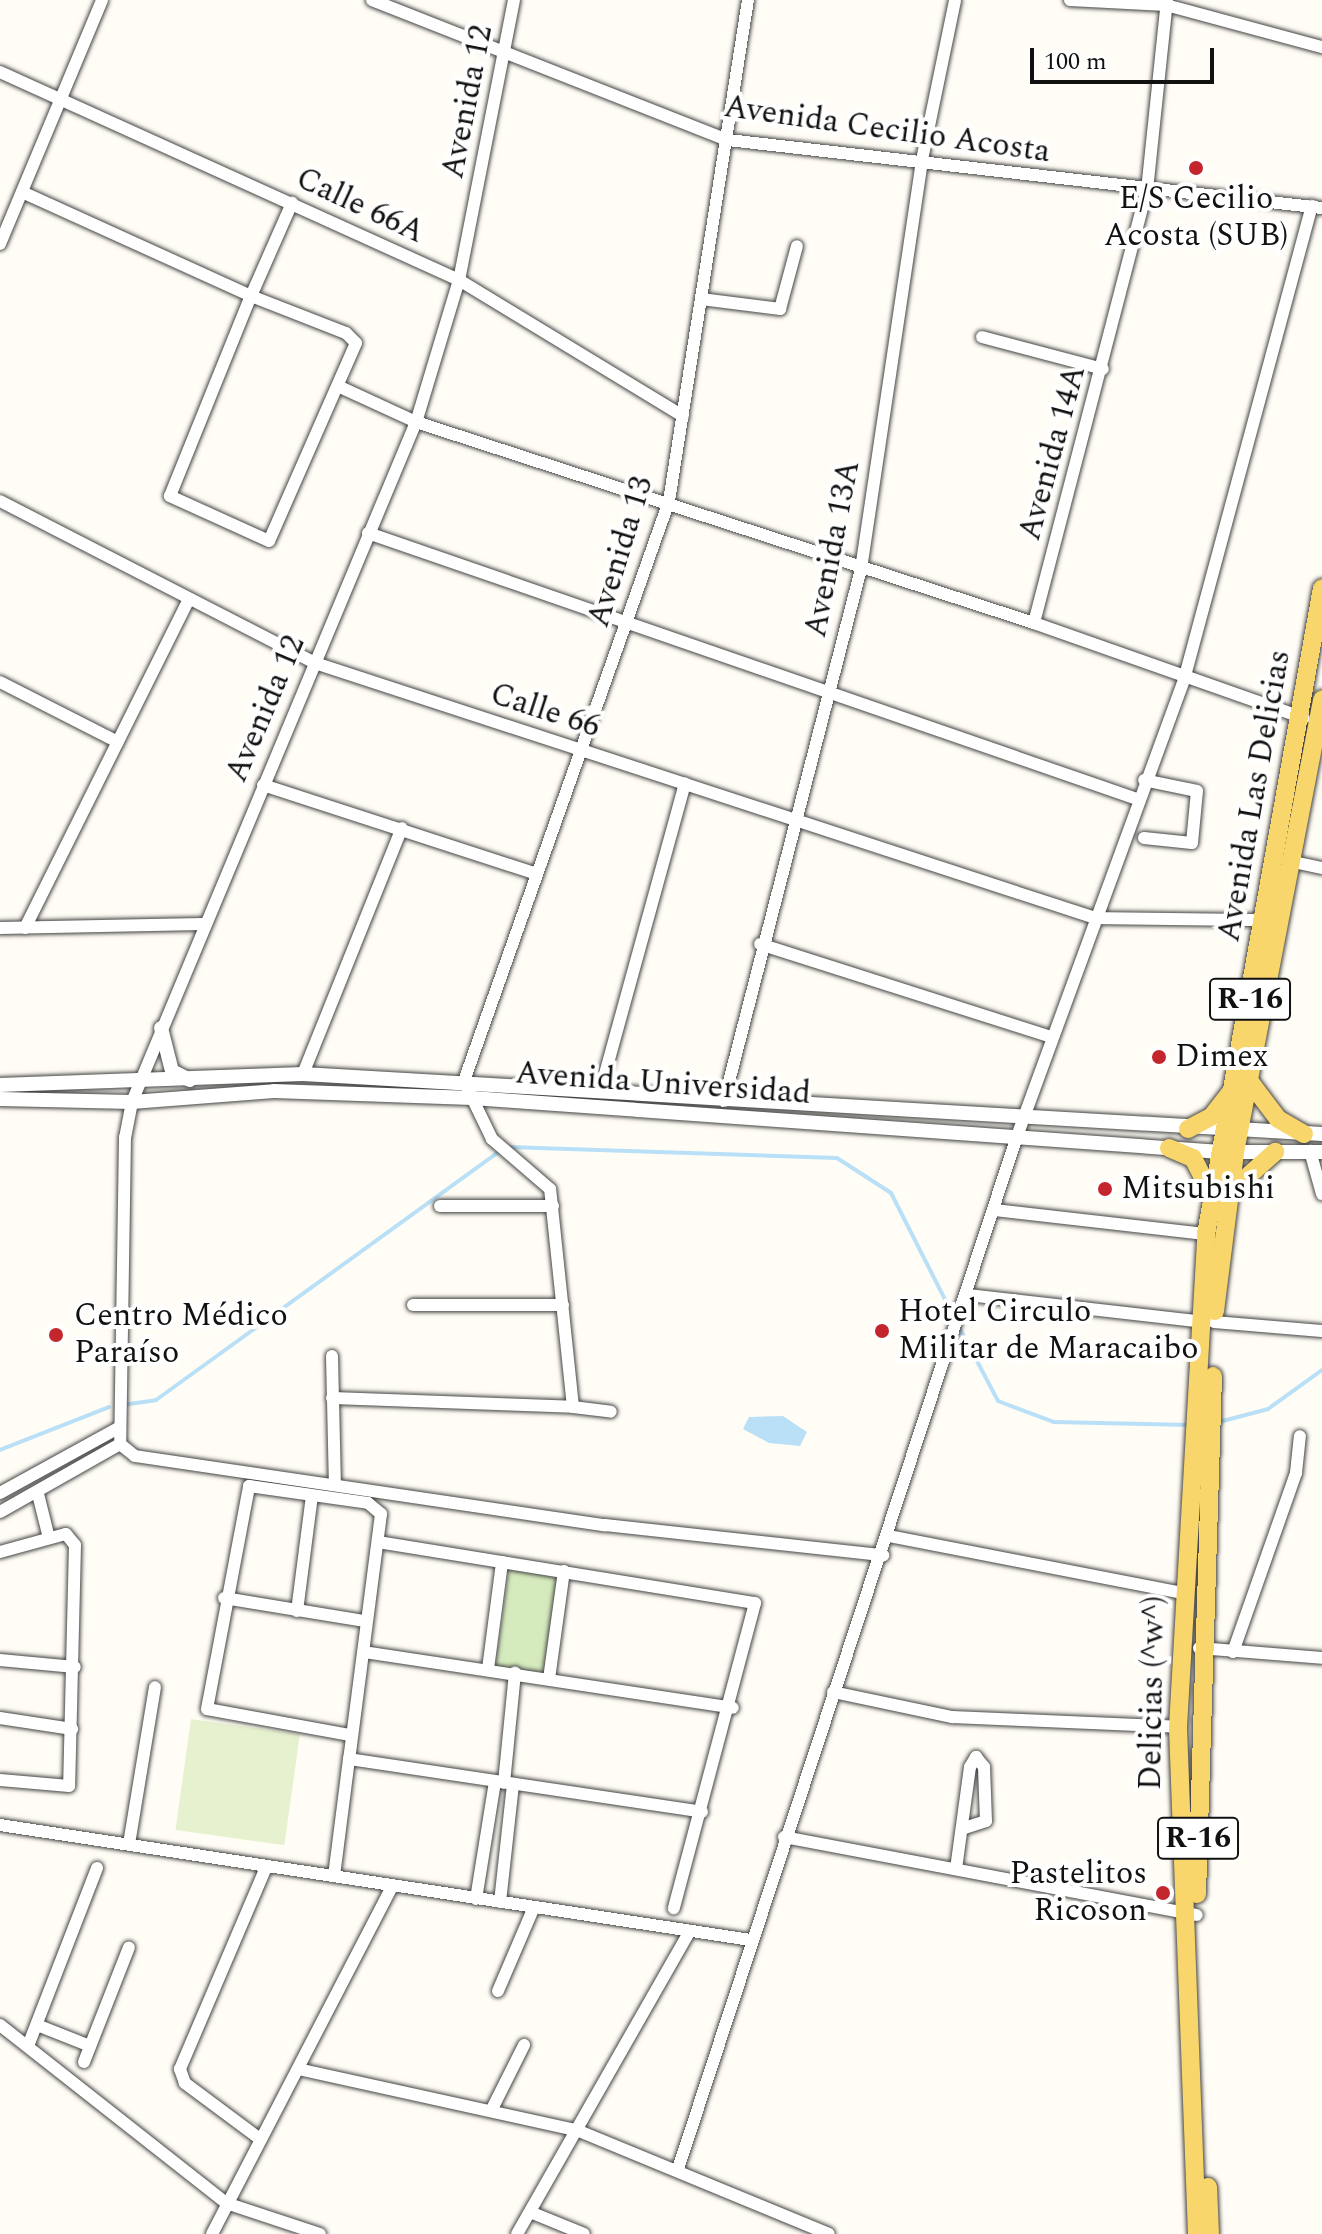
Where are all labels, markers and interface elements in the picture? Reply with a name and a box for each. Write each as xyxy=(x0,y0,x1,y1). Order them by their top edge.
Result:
street label: Avenida 12 xyxy=(434,22,502,182)
scale bar xyxy=(1034,32,1218,82)
text: 100 m xyxy=(1044,44,1107,80)
street label: Avenida Cecilio Acosta xyxy=(722,88,1052,172)
marker: E/S Cecilio Acosta (SUB) xyxy=(1187,159,1205,177)
street label: Calle 66A xyxy=(290,160,430,252)
place label: E/S Cecilio Acosta (SUB) xyxy=(1104,181,1288,256)
street label: Avenida 14A xyxy=(1011,361,1095,545)
street label: Avenida 13A xyxy=(797,457,869,641)
street label: Avenida 13 xyxy=(580,472,662,632)
street label: Avenida 12 xyxy=(218,630,314,788)
street label: Avenida Las Delicias xyxy=(1210,647,1300,945)
street label: Calle 66 xyxy=(485,675,605,747)
road number: R-16 xyxy=(1208,973,1292,1025)
place label: Dimex xyxy=(1175,1038,1268,1076)
marker: Dimex xyxy=(1150,1048,1168,1066)
street label: Avenida Universidad xyxy=(514,1055,812,1113)
place label: Mitsubishi xyxy=(1121,1170,1275,1208)
marker: Mitsubishi xyxy=(1096,1180,1114,1198)
place label: Hotel Circulo Militar de Maracaibo xyxy=(898,1294,1199,1369)
place label: Centro Médico Paraíso xyxy=(74,1298,288,1373)
marker: Hotel Circulo Militar de Maracaibo xyxy=(873,1322,891,1340)
marker: Centro Médico Paraíso xyxy=(45,1324,67,1346)
street label: Delicias (^w^) xyxy=(1132,1595,1174,1791)
road number: R-16 xyxy=(1156,1812,1240,1864)
place label: Pastelitos Ricoson xyxy=(1009,1856,1147,1931)
marker: Pastelitos Ricoson xyxy=(1154,1884,1172,1902)

